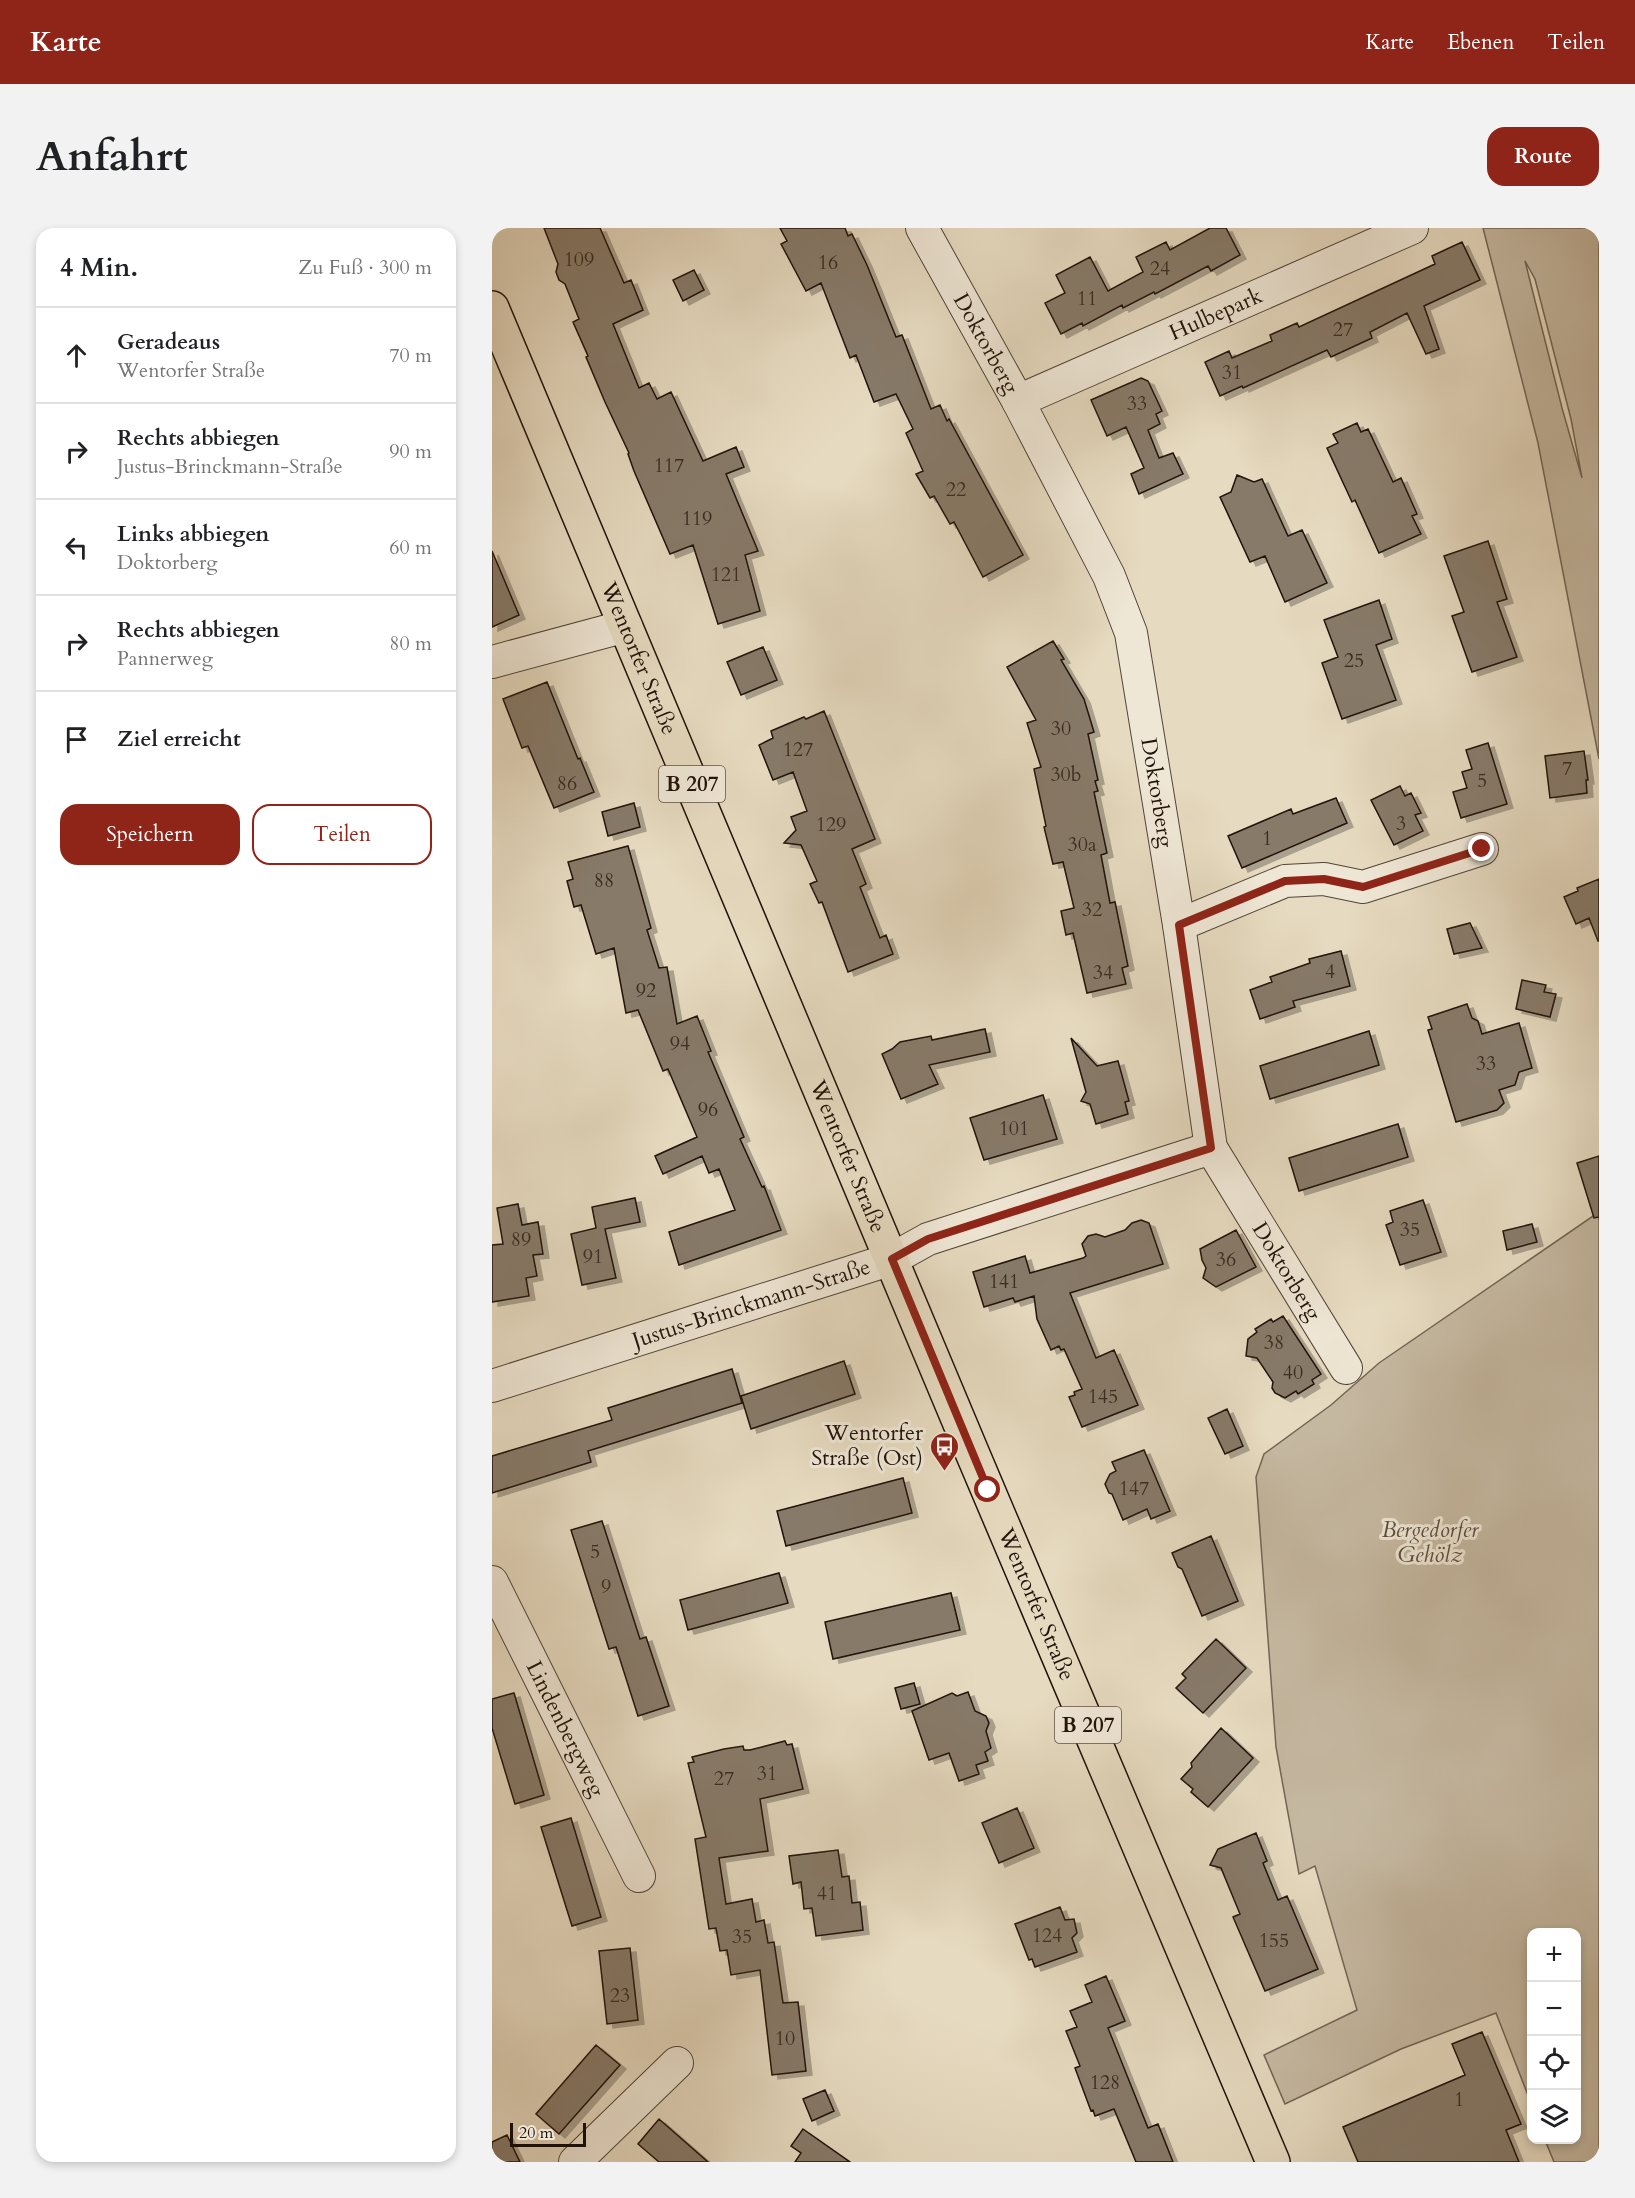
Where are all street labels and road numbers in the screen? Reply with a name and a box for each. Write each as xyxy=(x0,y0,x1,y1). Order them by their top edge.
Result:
street label: Hulbepark xyxy=(1164,280,1267,348)
street label: Doktorberg xyxy=(946,288,1026,400)
street label: Wentorfer Straße xyxy=(593,577,684,739)
street label: Doktorberg xyxy=(1133,736,1181,850)
road number: B 207 xyxy=(659,766,725,802)
street label: Wentorfer Straße xyxy=(802,1074,893,1237)
street label: Doktorberg xyxy=(1245,1216,1329,1327)
street label: Justus-Brinckmann-Straße xyxy=(626,1252,874,1356)
street label: Wentorfer Straße xyxy=(990,1522,1082,1685)
street label: Lindenbergweg xyxy=(519,1656,612,1802)
road number: B 207 xyxy=(1055,1707,1121,1743)

